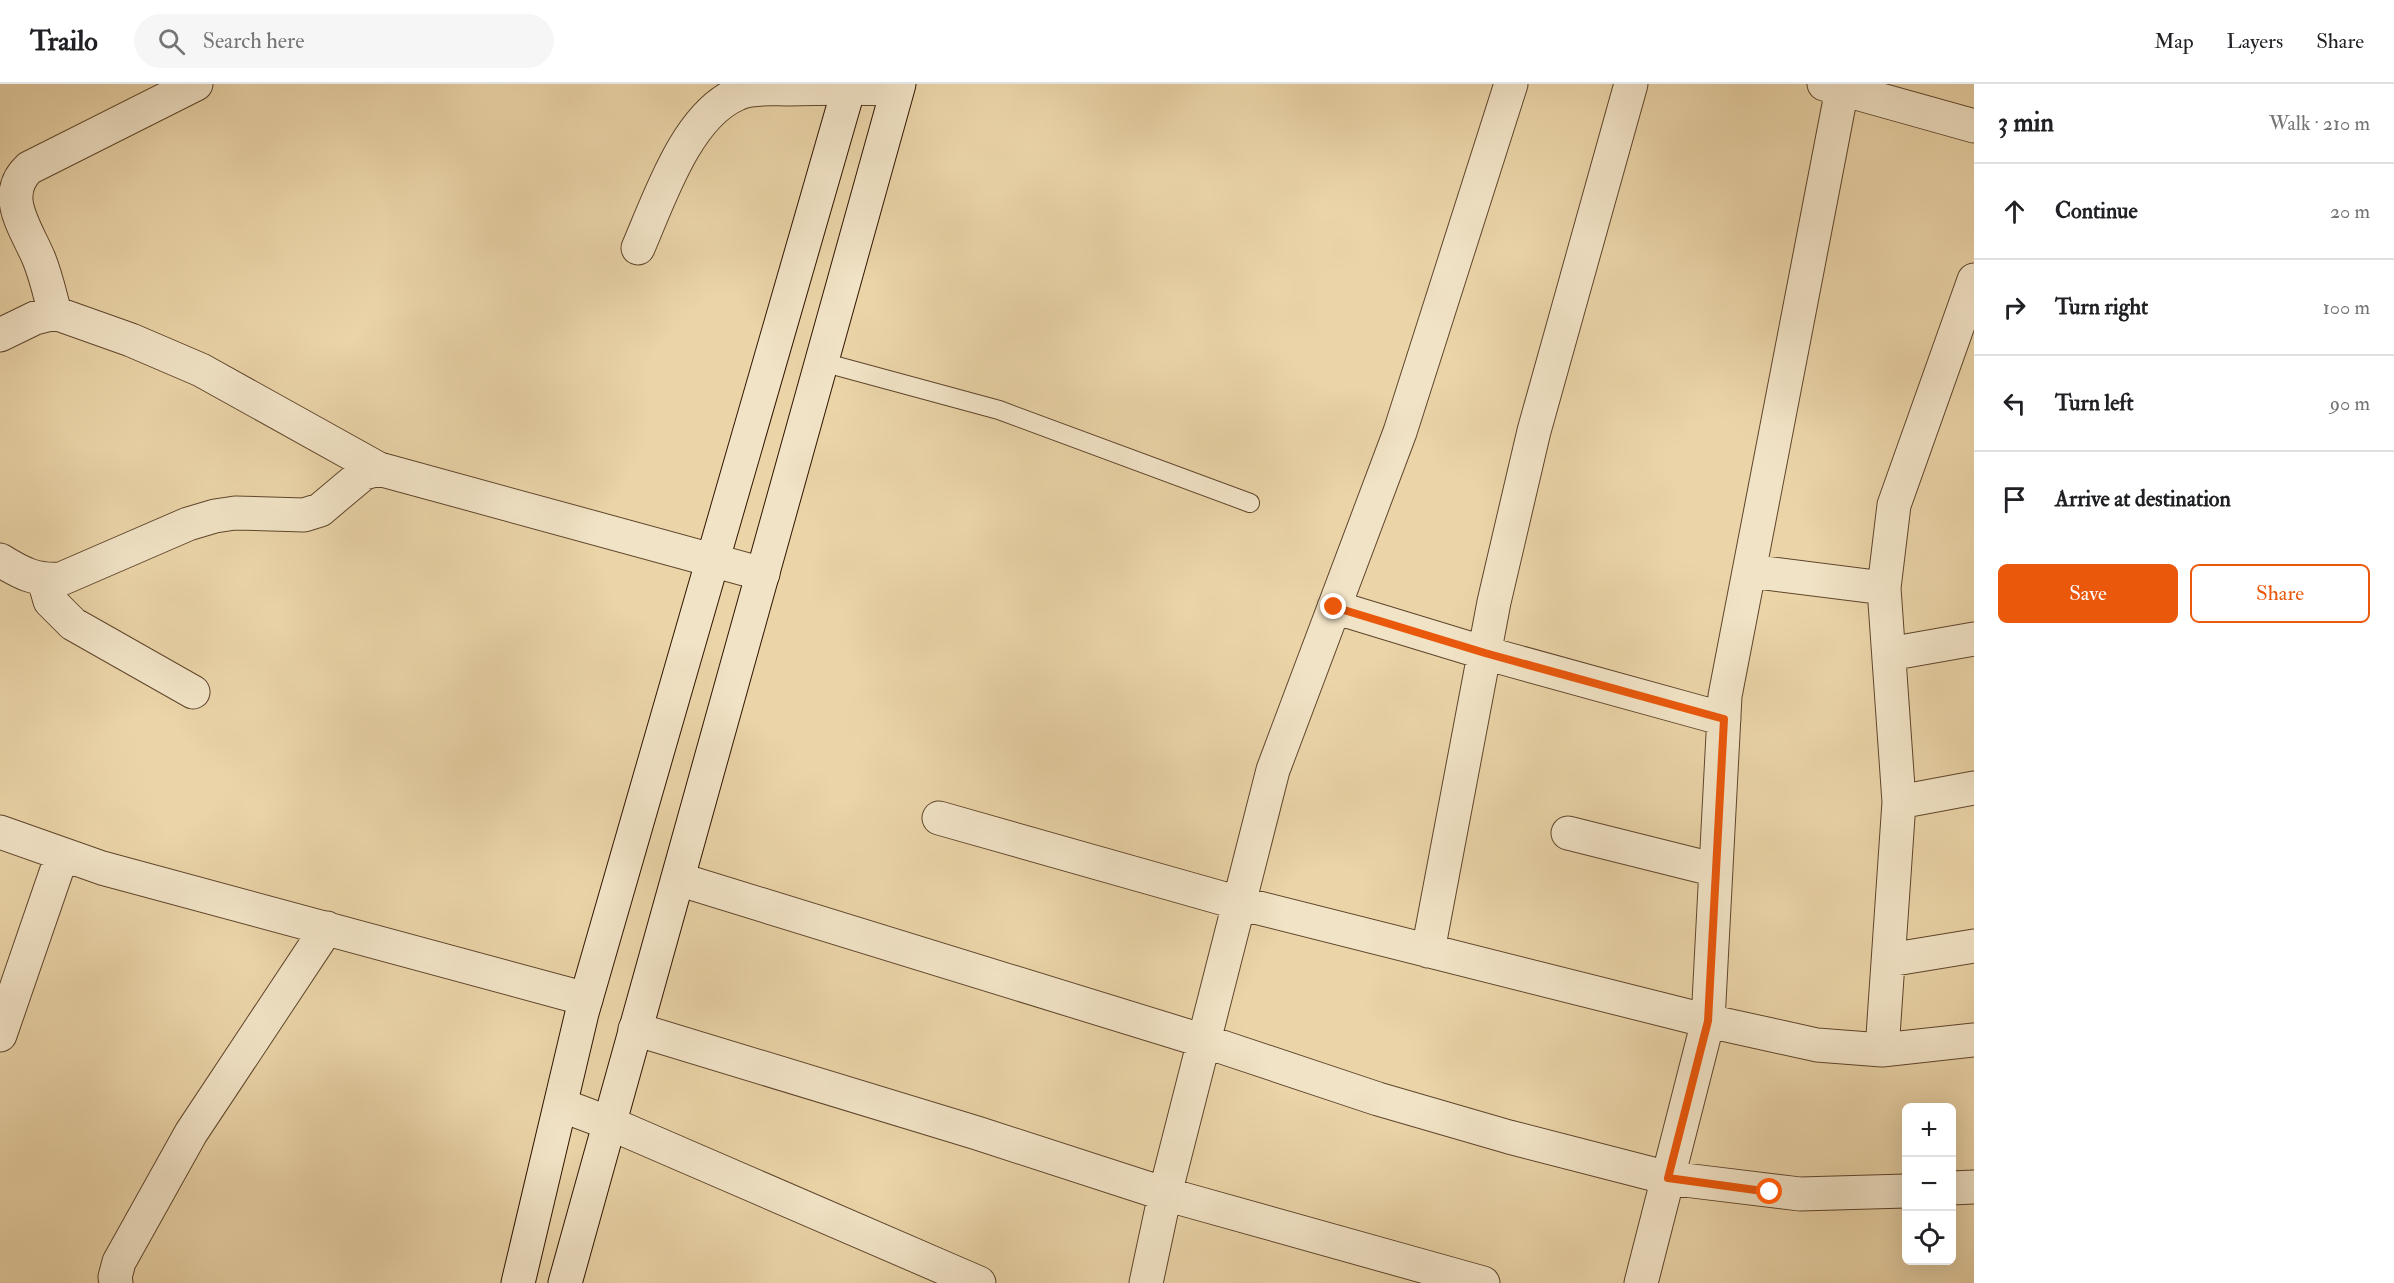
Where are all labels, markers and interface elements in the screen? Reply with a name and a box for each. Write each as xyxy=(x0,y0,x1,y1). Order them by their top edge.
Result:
search box xyxy=(134,14,554,68)
text: Trailo xyxy=(30,24,98,59)
icon: search xyxy=(155,25,188,58)
text: Search here xyxy=(203,27,304,55)
text: Map xyxy=(2154,28,2194,55)
text: Layers xyxy=(2227,28,2283,55)
text: Share xyxy=(2316,28,2364,55)
text: 3 min xyxy=(1998,107,2054,139)
text: Walk · 210 m xyxy=(2269,111,2370,136)
icon: ahead xyxy=(1998,195,2031,228)
text: Continue xyxy=(2055,197,2138,225)
text: 20 m xyxy=(2330,199,2370,224)
icon: right xyxy=(1998,291,2031,324)
text: Turn right xyxy=(2055,293,2148,321)
text: 100 m xyxy=(2323,295,2370,320)
icon: left xyxy=(1998,387,2031,420)
text: Turn left xyxy=(2055,389,2134,417)
text: 90 m xyxy=(2330,391,2370,416)
icon: arrive xyxy=(1998,483,2031,516)
text: Arrive at destination xyxy=(2055,485,2231,513)
button: Save xyxy=(1998,564,2178,623)
button: Share xyxy=(2190,564,2370,623)
route end xyxy=(1320,593,1346,619)
map controls xyxy=(1902,1103,1956,1265)
button: + xyxy=(1902,1103,1956,1157)
button: − xyxy=(1902,1157,1956,1211)
route start xyxy=(1756,1178,1782,1204)
button: locate xyxy=(1902,1211,1956,1265)

